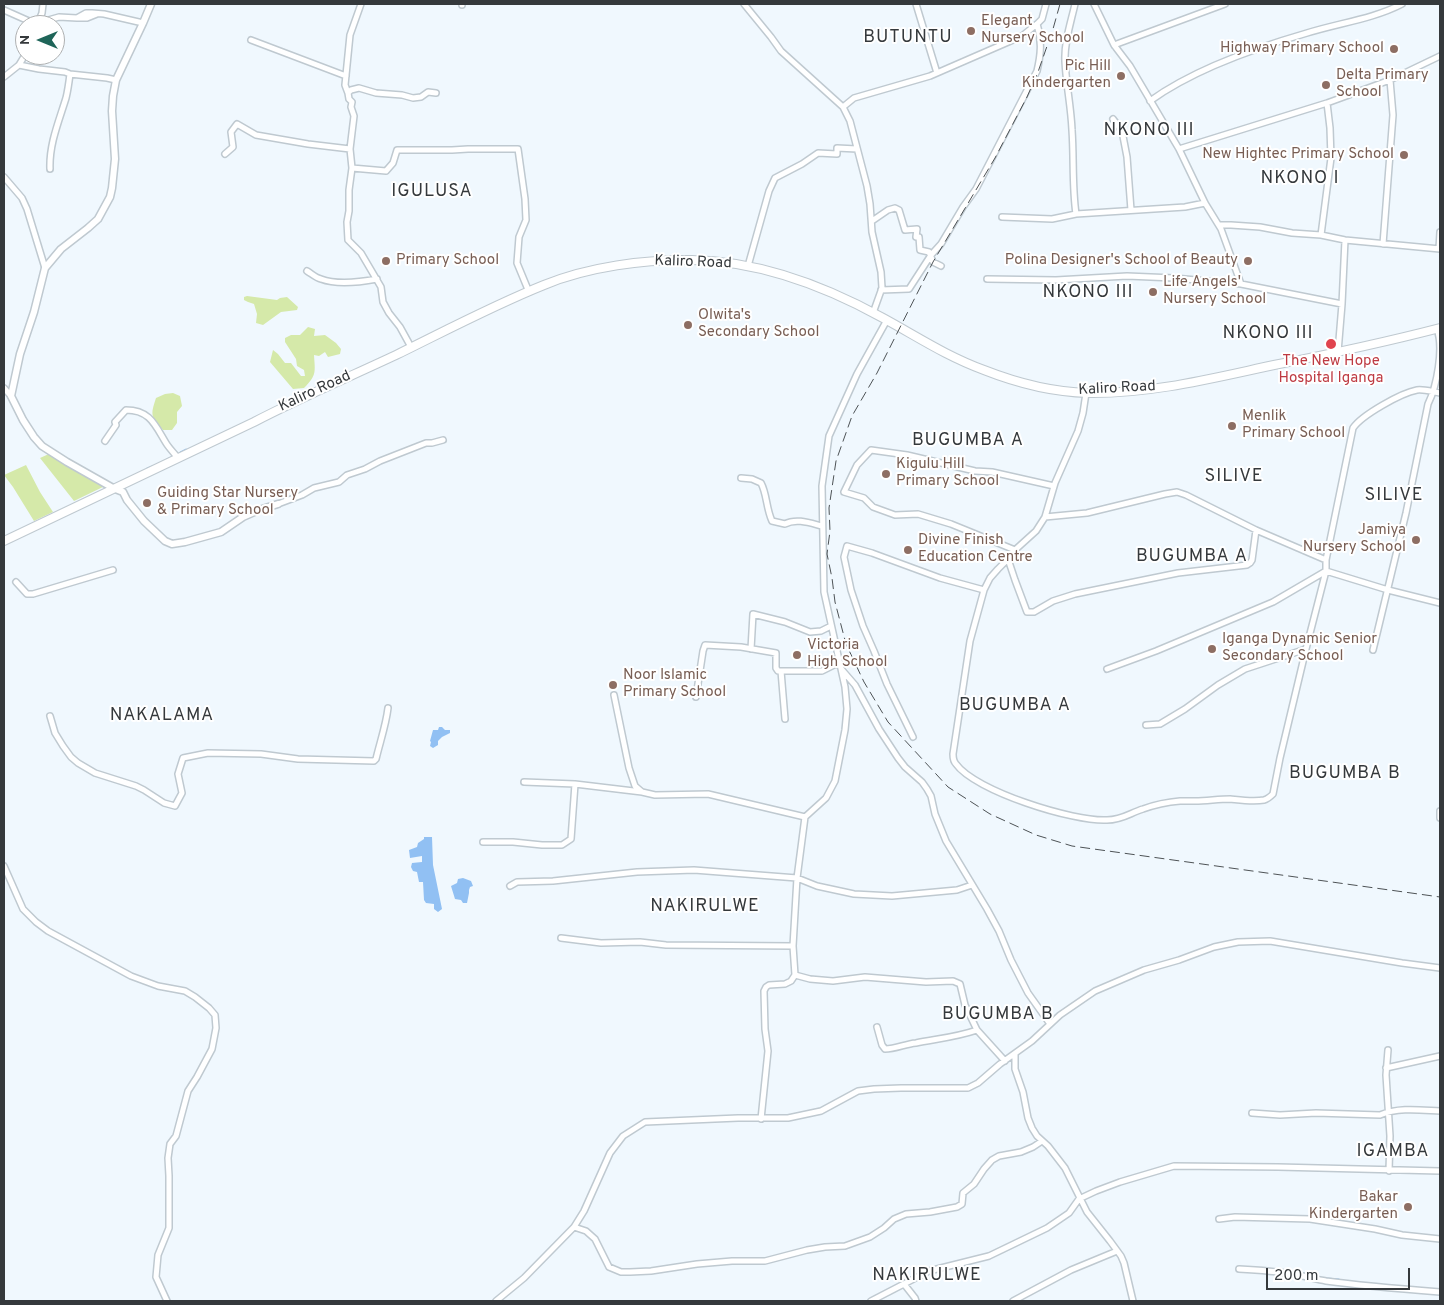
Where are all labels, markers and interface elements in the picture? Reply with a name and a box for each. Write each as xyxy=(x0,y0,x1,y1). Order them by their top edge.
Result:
place label: Elegant Nursery School xyxy=(981,13,1084,48)
north arrow xyxy=(15,15,65,65)
marker: Elegant Nursery School xyxy=(965,25,977,37)
district label: BUTUNTU xyxy=(862,27,954,49)
text: N xyxy=(17,35,34,45)
place label: Highway Primary School xyxy=(1220,40,1384,58)
marker: Highway Primary School xyxy=(1388,43,1400,55)
place label: Pic Hill Kindergarten xyxy=(1022,58,1111,93)
place label: Delta Primary School xyxy=(1336,67,1429,102)
marker: Pic Hill Kindergarten xyxy=(1115,70,1127,82)
marker: Delta Primary School xyxy=(1320,79,1332,91)
district label: NKONO III xyxy=(1102,120,1196,142)
place label: New Hightec Primary School xyxy=(1202,146,1394,164)
marker: New Hightec Primary School xyxy=(1398,149,1410,161)
district label: NKONO I xyxy=(1260,168,1340,190)
district label: IGULUSA xyxy=(390,181,474,203)
place label: Primary School xyxy=(396,252,499,270)
place label: Polina Designer's School of Beauty xyxy=(1005,252,1238,270)
street label: Kaliro Road xyxy=(654,253,732,273)
marker: Primary School xyxy=(380,255,392,267)
marker: Polina Designer's School of Beauty xyxy=(1242,255,1254,267)
place label: Life Angels' Nursery School xyxy=(1163,274,1266,309)
district label: NKONO III xyxy=(1041,282,1135,304)
marker: Life Angels' Nursery School xyxy=(1147,286,1159,298)
place label: Olwita's Secondary School xyxy=(698,307,819,342)
marker: Olwita's Secondary School xyxy=(682,319,694,331)
district label: NKONO III xyxy=(1221,323,1315,345)
marker: The New Hope Hospital Iganga xyxy=(1324,337,1338,351)
place label: The New Hope Hospital Iganga xyxy=(1279,353,1383,388)
street label: Kaliro Road xyxy=(276,367,354,417)
street label: Kaliro Road xyxy=(1078,378,1156,400)
place label: Menlik Primary School xyxy=(1242,408,1345,443)
marker: Menlik Primary School xyxy=(1226,420,1238,432)
district label: BUGUMBA A xyxy=(911,430,1025,452)
place label: Kigulu Hill Primary School xyxy=(896,456,999,491)
district label: SILIVE xyxy=(1204,466,1264,488)
marker: Kigulu Hill Primary School xyxy=(880,468,892,480)
place label: Guiding Star Nursery & Primary School xyxy=(157,485,298,520)
district label: SILIVE xyxy=(1364,485,1424,507)
marker: Guiding Star Nursery & Primary School xyxy=(141,497,153,509)
place label: Jamiya Nursery School xyxy=(1303,522,1406,557)
place label: Divine Finish Education Centre xyxy=(918,532,1033,567)
marker: Jamiya Nursery School xyxy=(1410,534,1422,546)
marker: Divine Finish Education Centre xyxy=(902,544,914,556)
district label: BUGUMBA A xyxy=(1135,546,1249,568)
place label: Iganga Dynamic Senior Secondary School xyxy=(1222,631,1377,666)
place label: Victoria High School xyxy=(807,637,888,672)
marker: Iganga Dynamic Senior Secondary School xyxy=(1206,643,1218,655)
marker: Victoria High School xyxy=(791,649,803,661)
place label: Noor Islamic Primary School xyxy=(623,667,726,702)
marker: Noor Islamic Primary School xyxy=(607,679,619,691)
district label: BUGUMBA A xyxy=(958,695,1072,717)
district label: NAKALAMA xyxy=(109,705,215,727)
district label: BUGUMBA B xyxy=(1288,763,1402,785)
district label: NAKIRULWE xyxy=(649,896,761,918)
district label: BUGUMBA B xyxy=(941,1004,1055,1026)
district label: IGAMBA xyxy=(1356,1141,1430,1163)
place label: Bakar Kindergarten xyxy=(1309,1189,1398,1224)
marker: Bakar Kindergarten xyxy=(1402,1201,1414,1213)
scale bar xyxy=(1269,1258,1413,1290)
district label: NAKIRULWE xyxy=(871,1265,983,1287)
text: 200 m xyxy=(1274,1267,1319,1286)

